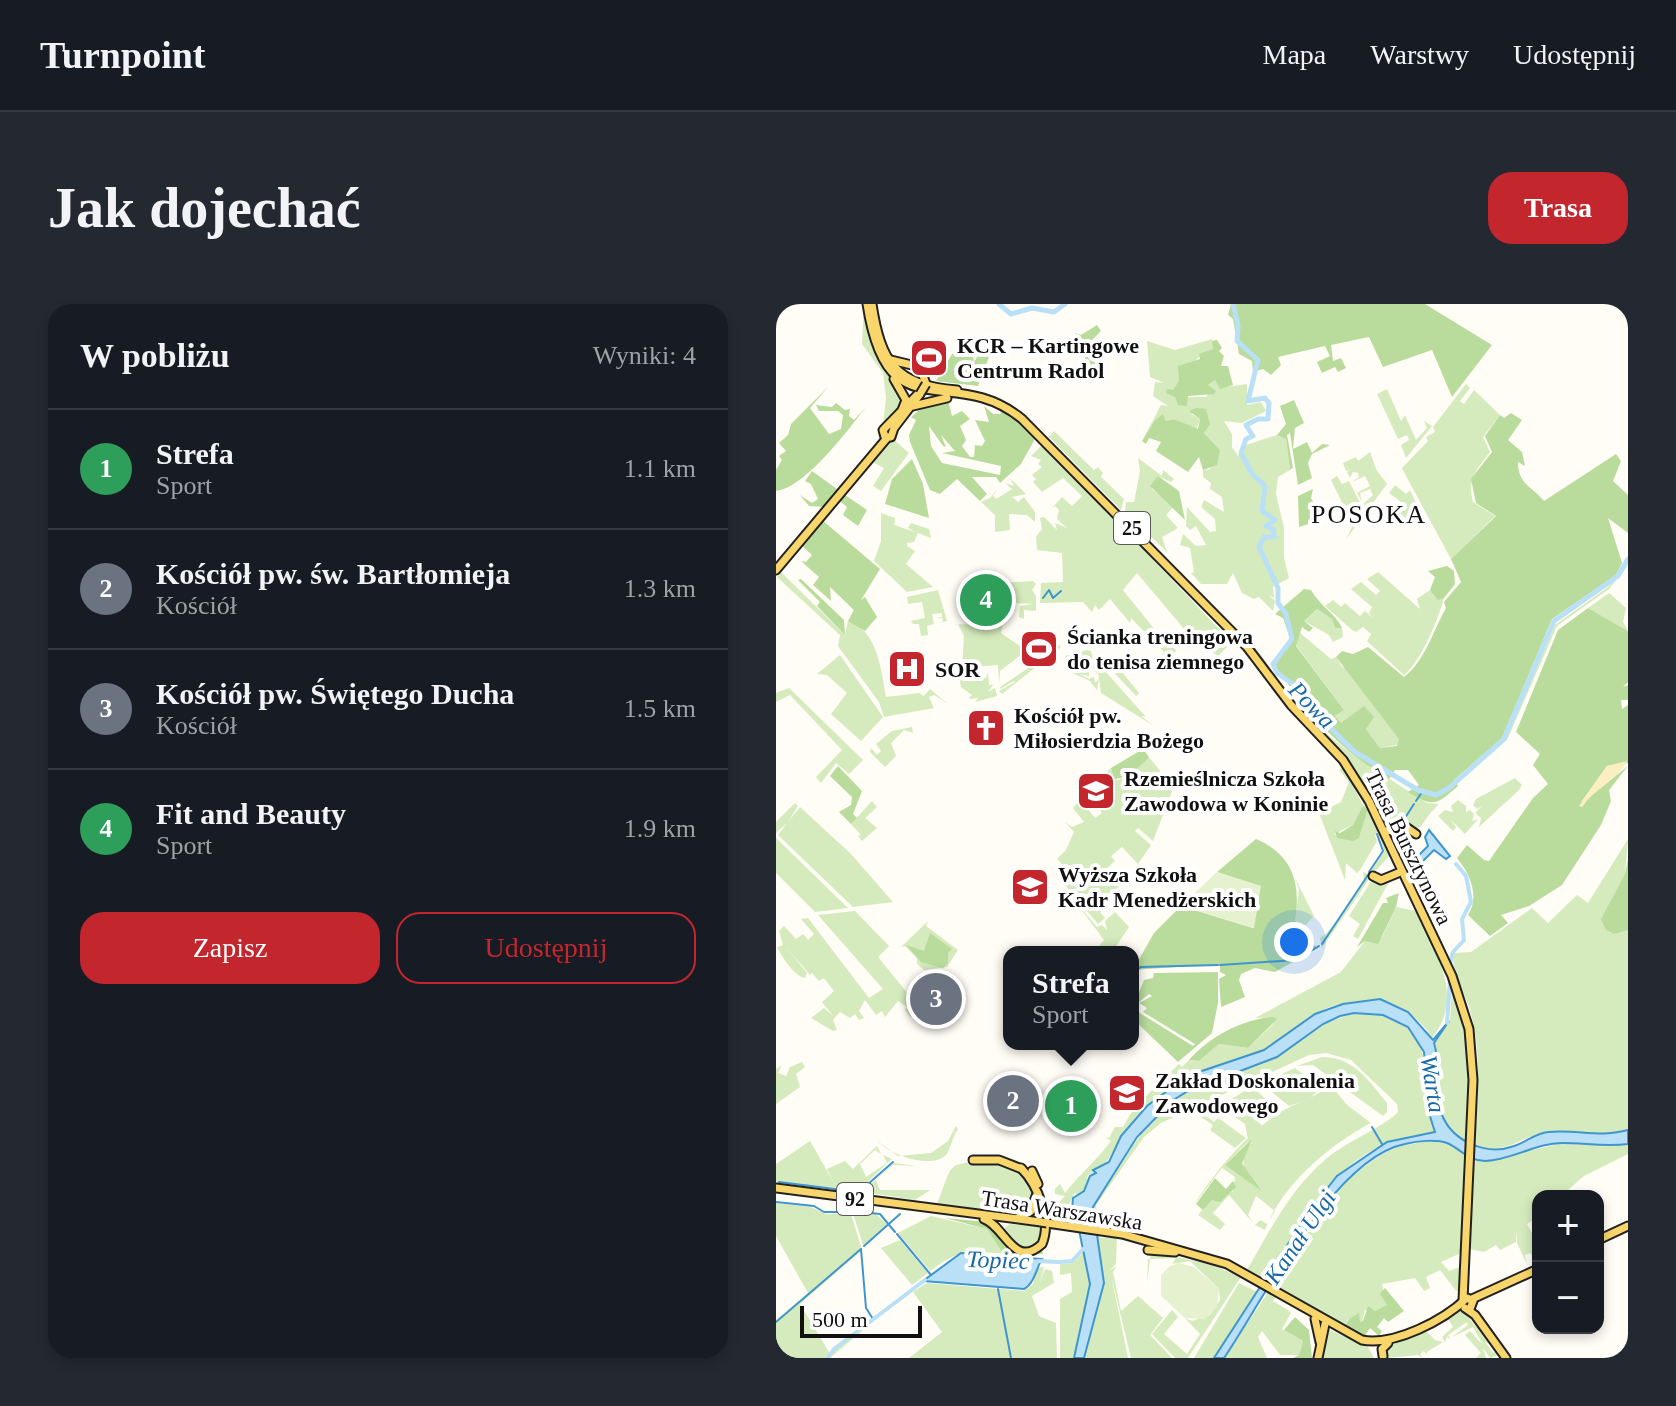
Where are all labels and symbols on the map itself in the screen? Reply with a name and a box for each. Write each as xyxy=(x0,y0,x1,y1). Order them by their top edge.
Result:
place label: KCR – Kartingowe Centrum Radol xyxy=(957,333,1139,383)
sports icon: KCR – Kartingowe Centrum Radol xyxy=(908,337,950,379)
district label: POSOKA xyxy=(1311,500,1427,529)
road number: 25 xyxy=(1114,512,1150,544)
pin: 4 xyxy=(960,570,1012,630)
place label: Ścianka treningowa do tenisa ziemnego xyxy=(1067,624,1253,674)
sports icon: Ścianka treningowa do tenisa ziemnego xyxy=(1018,628,1060,670)
hospital icon: SOR xyxy=(886,648,928,690)
place label: SOR xyxy=(935,657,981,682)
water label: Powa xyxy=(1283,676,1340,734)
place label: Kościół pw. Miłosierdzia Bożego xyxy=(1014,703,1204,753)
church icon: Kościół pw. Miłosierdzia Bożego xyxy=(965,707,1007,749)
street label: Trasa Bursztynowa xyxy=(1361,765,1458,929)
place label: Rzemieślnicza Szkoła Zawodowa w Koninie xyxy=(1124,766,1328,816)
school or university icon: Rzemieślnicza Szkoła Zawodowa w Koninie xyxy=(1075,770,1117,812)
place label: Wyższa Szkoła Kadr Menedżerskich xyxy=(1058,862,1256,912)
school or university icon: Wyższa Szkoła Kadr Menedżerskich xyxy=(1009,866,1051,908)
your location xyxy=(1274,922,1314,962)
pin: 3 xyxy=(910,969,962,1029)
water label: Warta xyxy=(1416,1053,1450,1115)
place label: Zakład Doskonalenia Zawodowego xyxy=(1155,1068,1355,1118)
pin: 2 xyxy=(987,1071,1039,1131)
school or university icon: Zakład Doskonalenia Zawodowego xyxy=(1106,1072,1148,1114)
pin: 1 xyxy=(1045,1076,1097,1136)
road number: 92 xyxy=(837,1183,873,1215)
street label: Trasa Warszawska xyxy=(980,1185,1144,1235)
water label: Kanał Ulgi xyxy=(1259,1185,1341,1290)
water label: Topiec xyxy=(966,1246,1030,1274)
scale bar xyxy=(800,1302,922,1338)

